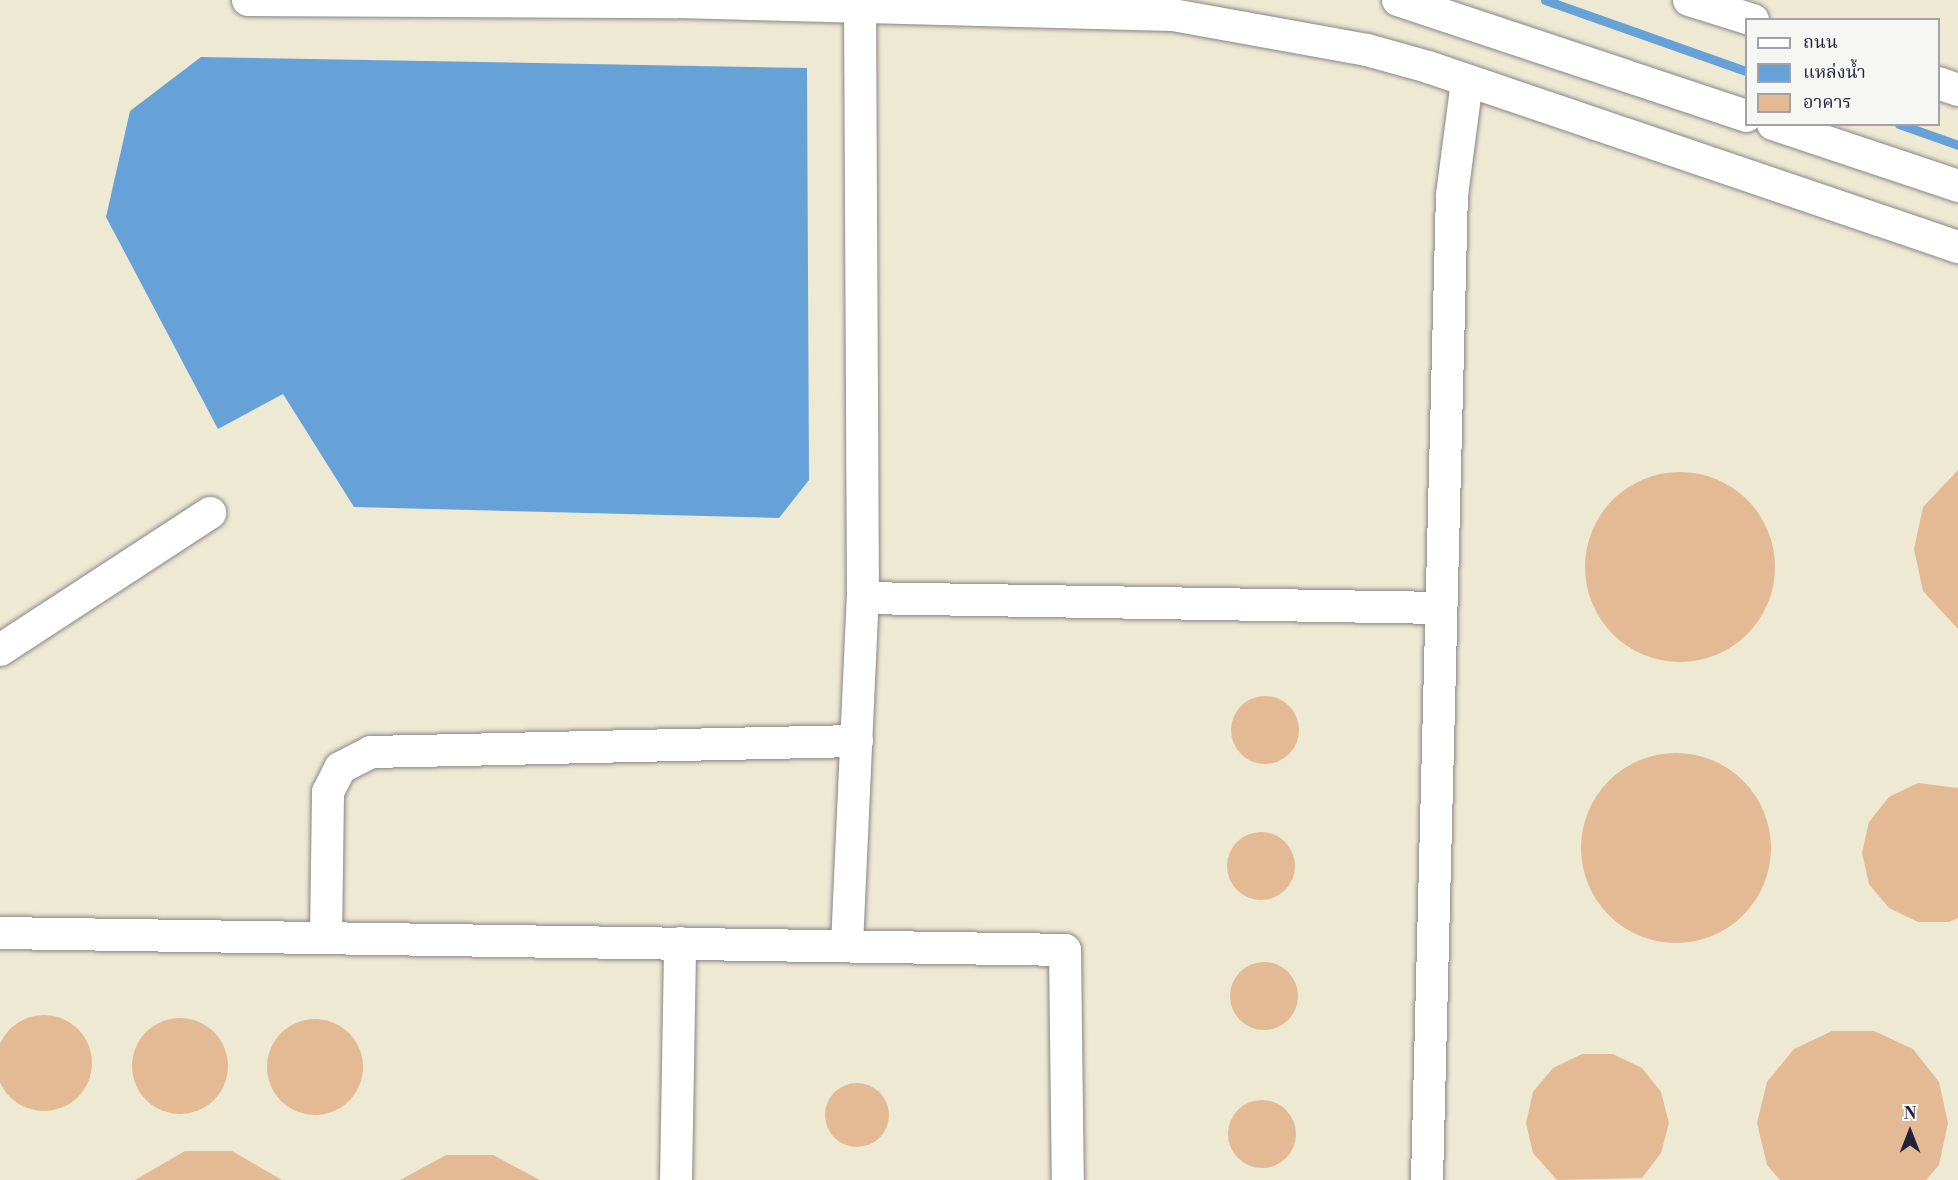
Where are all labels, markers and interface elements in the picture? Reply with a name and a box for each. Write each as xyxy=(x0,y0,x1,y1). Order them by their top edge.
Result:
legend xyxy=(1745,18,1940,126)
text: ถนน xyxy=(1803,31,1838,54)
text: แหล่งน้ำ xyxy=(1803,61,1866,84)
text: อาคาร xyxy=(1803,91,1852,114)
north arrow xyxy=(1880,1102,1940,1162)
text: N xyxy=(1904,1104,1916,1124)

